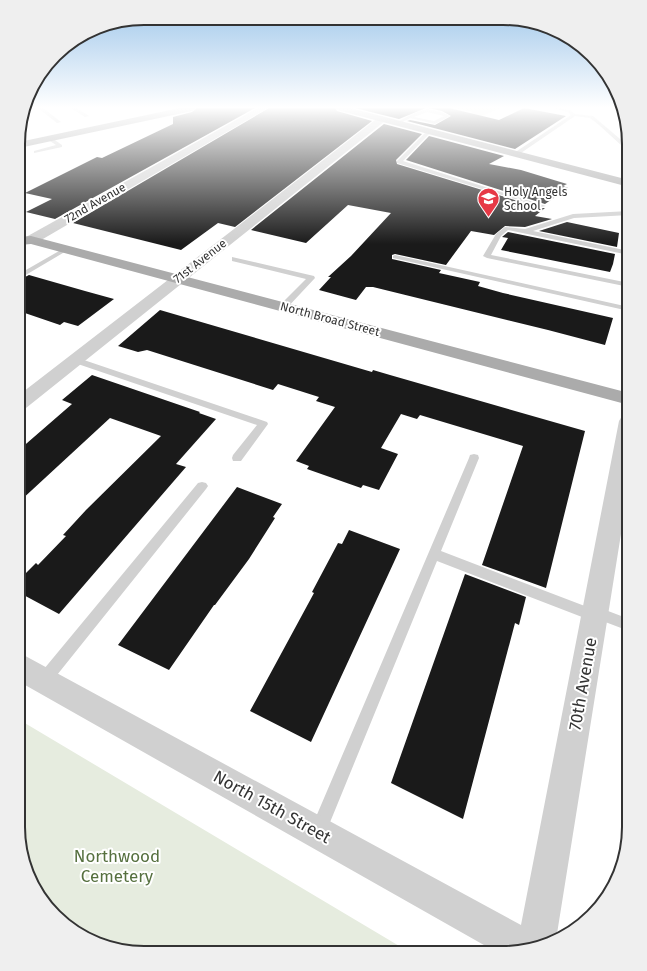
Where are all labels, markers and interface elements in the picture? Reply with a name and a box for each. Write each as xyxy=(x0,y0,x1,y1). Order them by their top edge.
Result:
street label: 72nd Avenue xyxy=(62,180,128,226)
place label: Holy Angels School xyxy=(504,185,568,213)
school or university icon: Holy Angels School xyxy=(476,186,502,219)
street label: 71st Avenue xyxy=(171,236,229,286)
street label: North Broad Street xyxy=(279,299,382,339)
street label: 70th Avenue xyxy=(565,636,601,732)
street label: North 15th Street xyxy=(210,766,335,848)
park label: Northwood Cemetery xyxy=(74,846,160,887)

